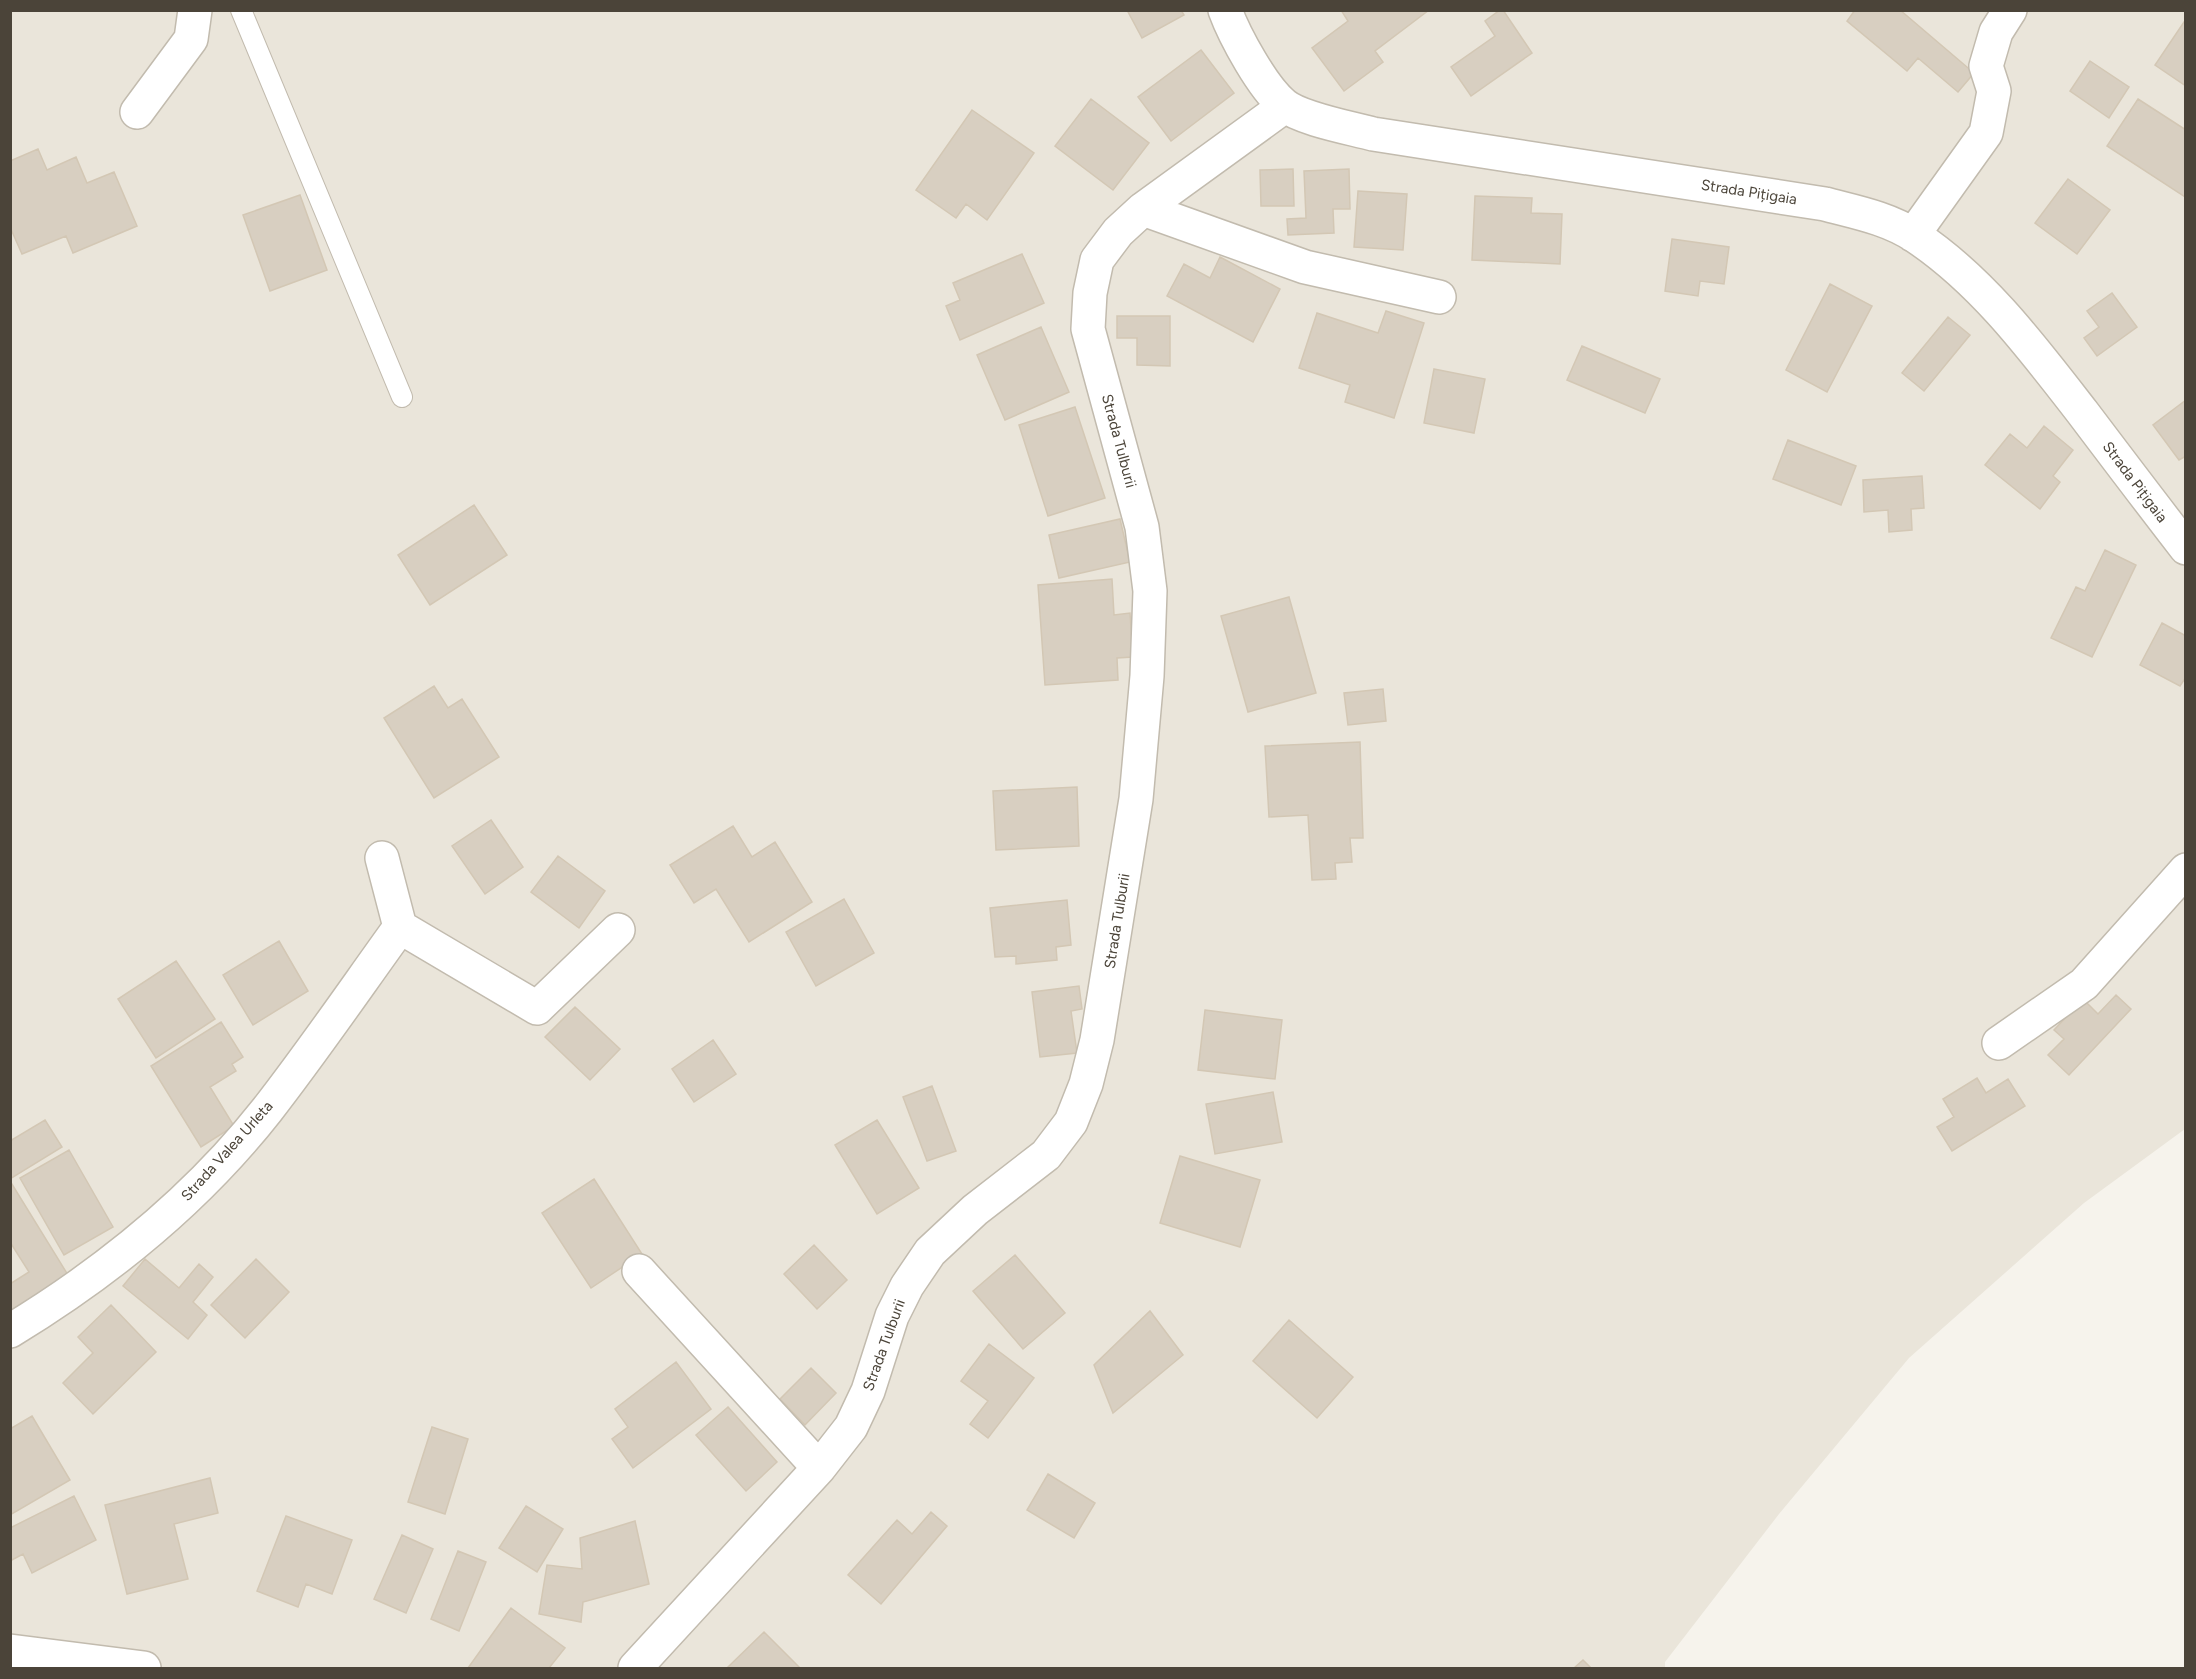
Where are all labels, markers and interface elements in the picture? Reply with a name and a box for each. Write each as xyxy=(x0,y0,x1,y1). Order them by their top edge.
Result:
street label: Strada Pițigaia xyxy=(1700,176,1798,208)
street label: Strada Tulburii xyxy=(1098,392,1140,490)
street label: Strada Pițigaia xyxy=(2099,438,2171,526)
street label: Strada Tulburii xyxy=(1101,872,1133,970)
street label: Strada Valea Urleta xyxy=(177,1097,277,1205)
street label: Strada Tulburii xyxy=(859,1297,909,1393)

